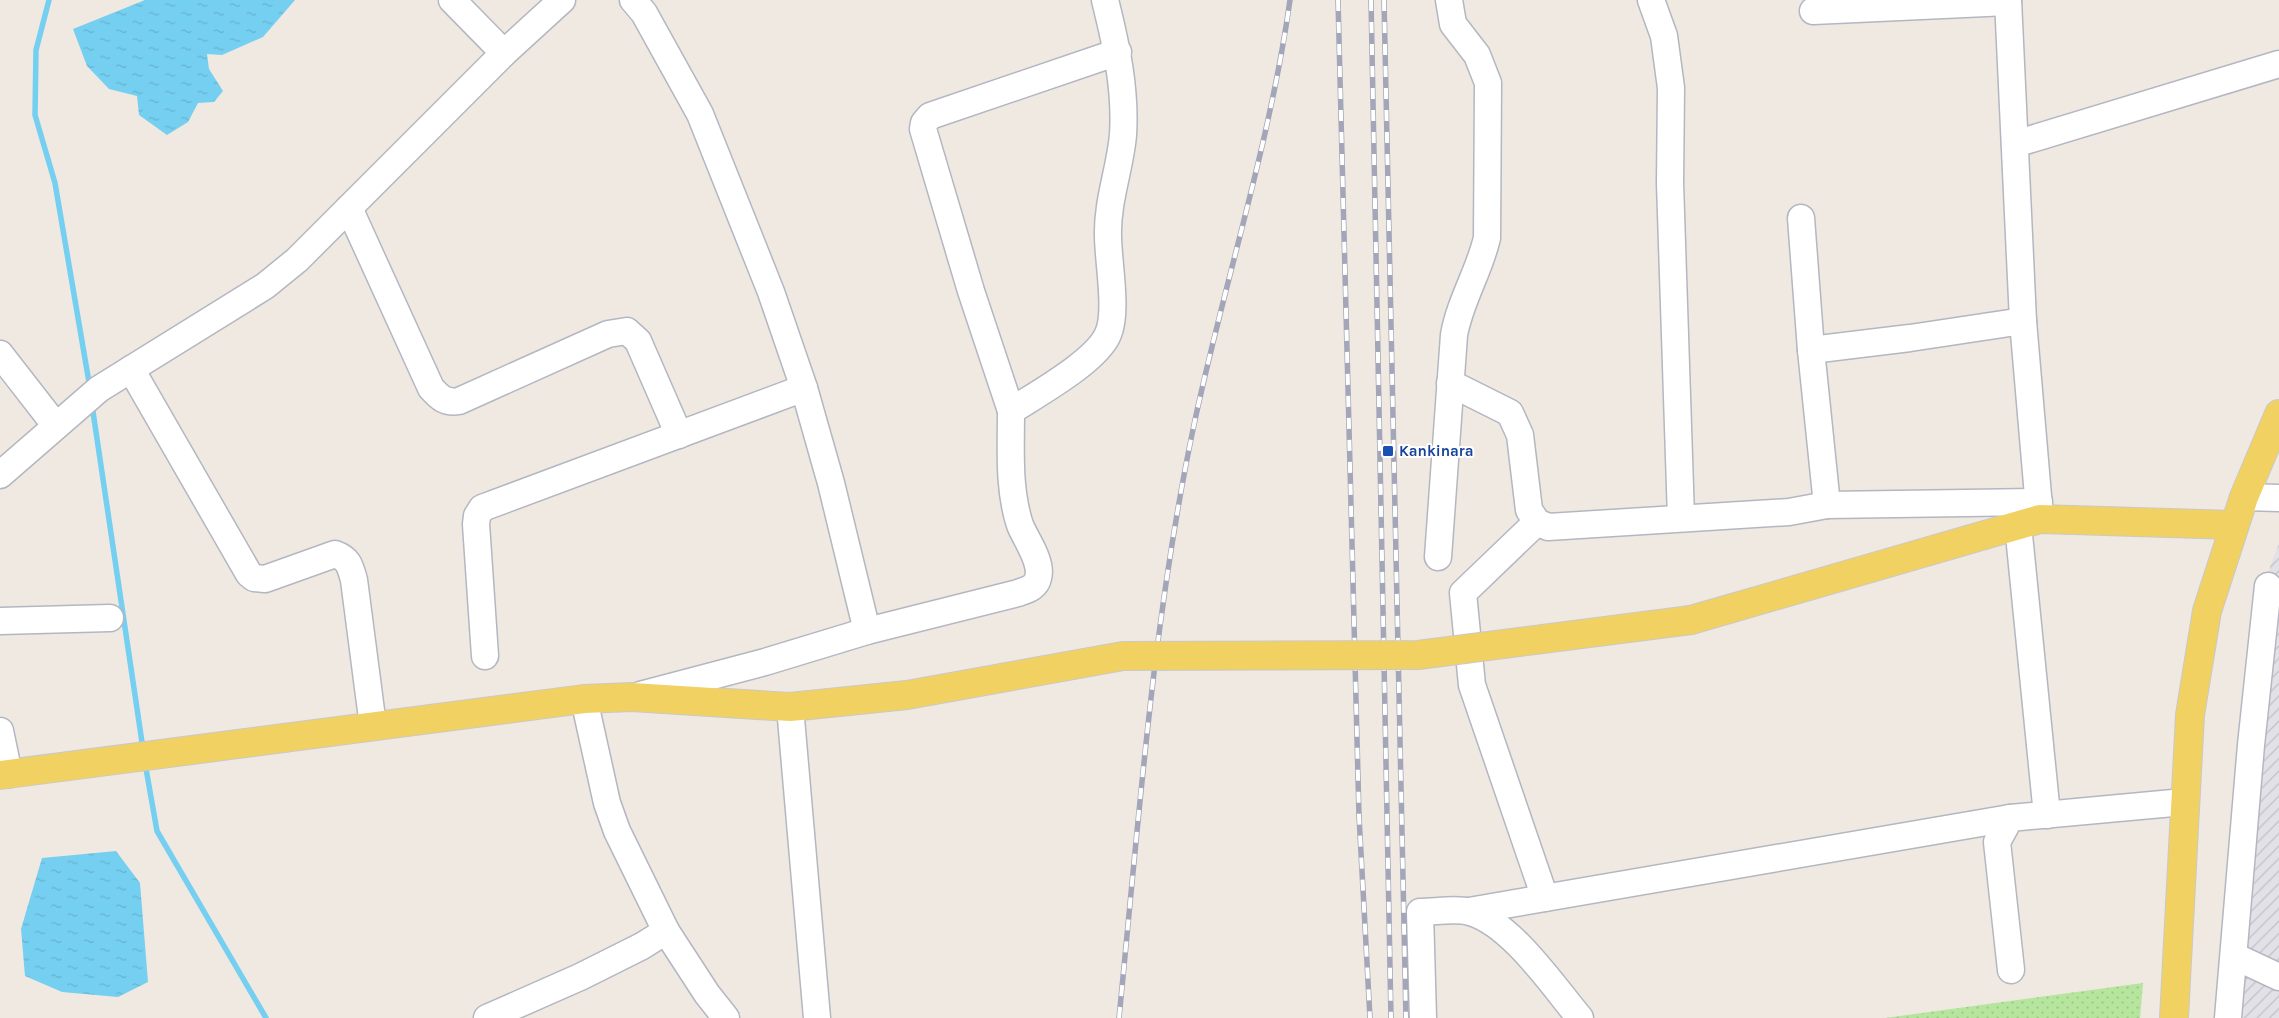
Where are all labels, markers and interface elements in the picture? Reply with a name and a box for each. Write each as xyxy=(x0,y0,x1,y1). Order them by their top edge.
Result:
place label: Kankinara xyxy=(1399,442,1474,460)
marker: Kankinara xyxy=(1381,444,1395,458)

